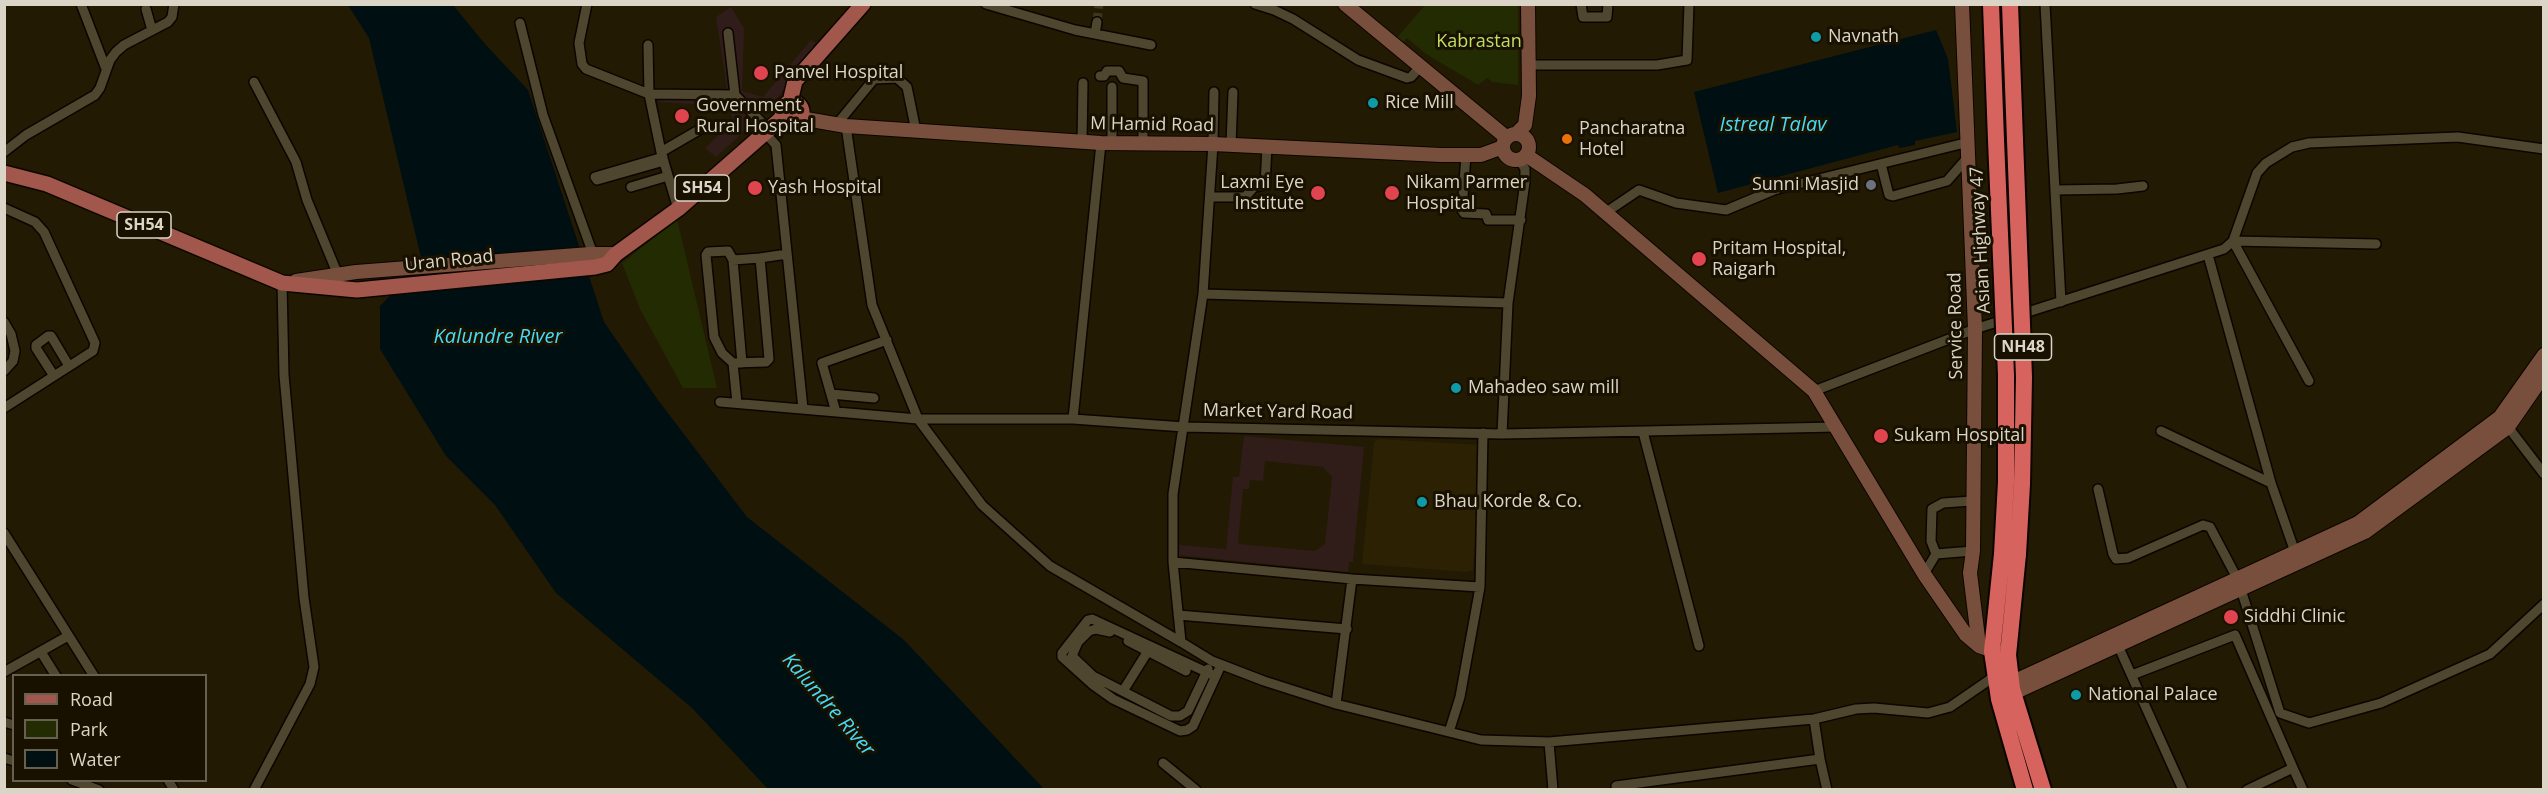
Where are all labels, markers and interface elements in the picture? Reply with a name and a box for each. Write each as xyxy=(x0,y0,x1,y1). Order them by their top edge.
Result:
place label: Navnath xyxy=(1828,26,1899,48)
marker: Navnath xyxy=(1809,30,1823,44)
park label: Kabrastan xyxy=(1436,31,1522,53)
place label: Panvel Hospital xyxy=(774,62,903,84)
marker: Panvel Hospital xyxy=(752,64,770,82)
place label: Rice Mill xyxy=(1385,92,1454,114)
place label: Government Rural Hospital xyxy=(696,95,814,138)
marker: Rice Mill xyxy=(1366,96,1380,110)
marker: Government Rural Hospital xyxy=(673,107,691,125)
street label: M Hamid Road xyxy=(1090,113,1214,137)
water label: Istreal Talav xyxy=(1720,113,1826,137)
place label: Pancharatna Hotel xyxy=(1579,118,1685,160)
marker: Pancharatna Hotel xyxy=(1560,132,1574,146)
street label: Asian Highway 47 xyxy=(1966,166,1996,314)
place label: Laxmi Eye Institute xyxy=(1220,172,1304,214)
place label: Nikam Parmer Hospital xyxy=(1406,172,1527,214)
place label: Sunni Masjid xyxy=(1752,174,1859,196)
road number: SH54 xyxy=(675,175,729,201)
place label: Yash Hospital xyxy=(768,177,882,199)
marker: Sunni Masjid xyxy=(1864,178,1878,192)
marker: Yash Hospital xyxy=(746,179,764,197)
marker: Laxmi Eye Institute xyxy=(1309,184,1327,202)
marker: Nikam Parmer Hospital xyxy=(1383,184,1401,202)
road number: SH54 xyxy=(117,212,171,238)
place label: Pritam Hospital, Raigarh xyxy=(1712,238,1846,280)
street label: Uran Road xyxy=(404,246,494,276)
marker: Pritam Hospital, Raigarh xyxy=(1690,250,1708,268)
street label: Service Road xyxy=(1944,272,1968,380)
water label: Kalundre River xyxy=(434,325,562,349)
road number: NH48 xyxy=(1994,334,2052,360)
place label: Mahadeo saw mill xyxy=(1468,377,1619,399)
marker: Mahadeo saw mill xyxy=(1449,381,1463,395)
street label: Market Yard Road xyxy=(1203,400,1353,424)
place label: Sukam Hospital xyxy=(1894,425,2025,447)
marker: Sukam Hospital xyxy=(1872,427,1890,445)
place label: Bhau Korde & Co. xyxy=(1434,491,1582,513)
marker: Bhau Korde & Co. xyxy=(1415,495,1429,509)
place label: Siddhi Clinic xyxy=(2244,606,2345,628)
marker: Siddhi Clinic xyxy=(2222,608,2240,626)
water label: Kalundre River xyxy=(777,649,879,761)
legend xyxy=(12,674,207,782)
place label: National Palace xyxy=(2088,684,2218,706)
text: Road xyxy=(70,687,113,711)
marker: National Palace xyxy=(2069,688,2083,702)
text: Park xyxy=(70,717,108,741)
text: Water xyxy=(70,747,121,771)

